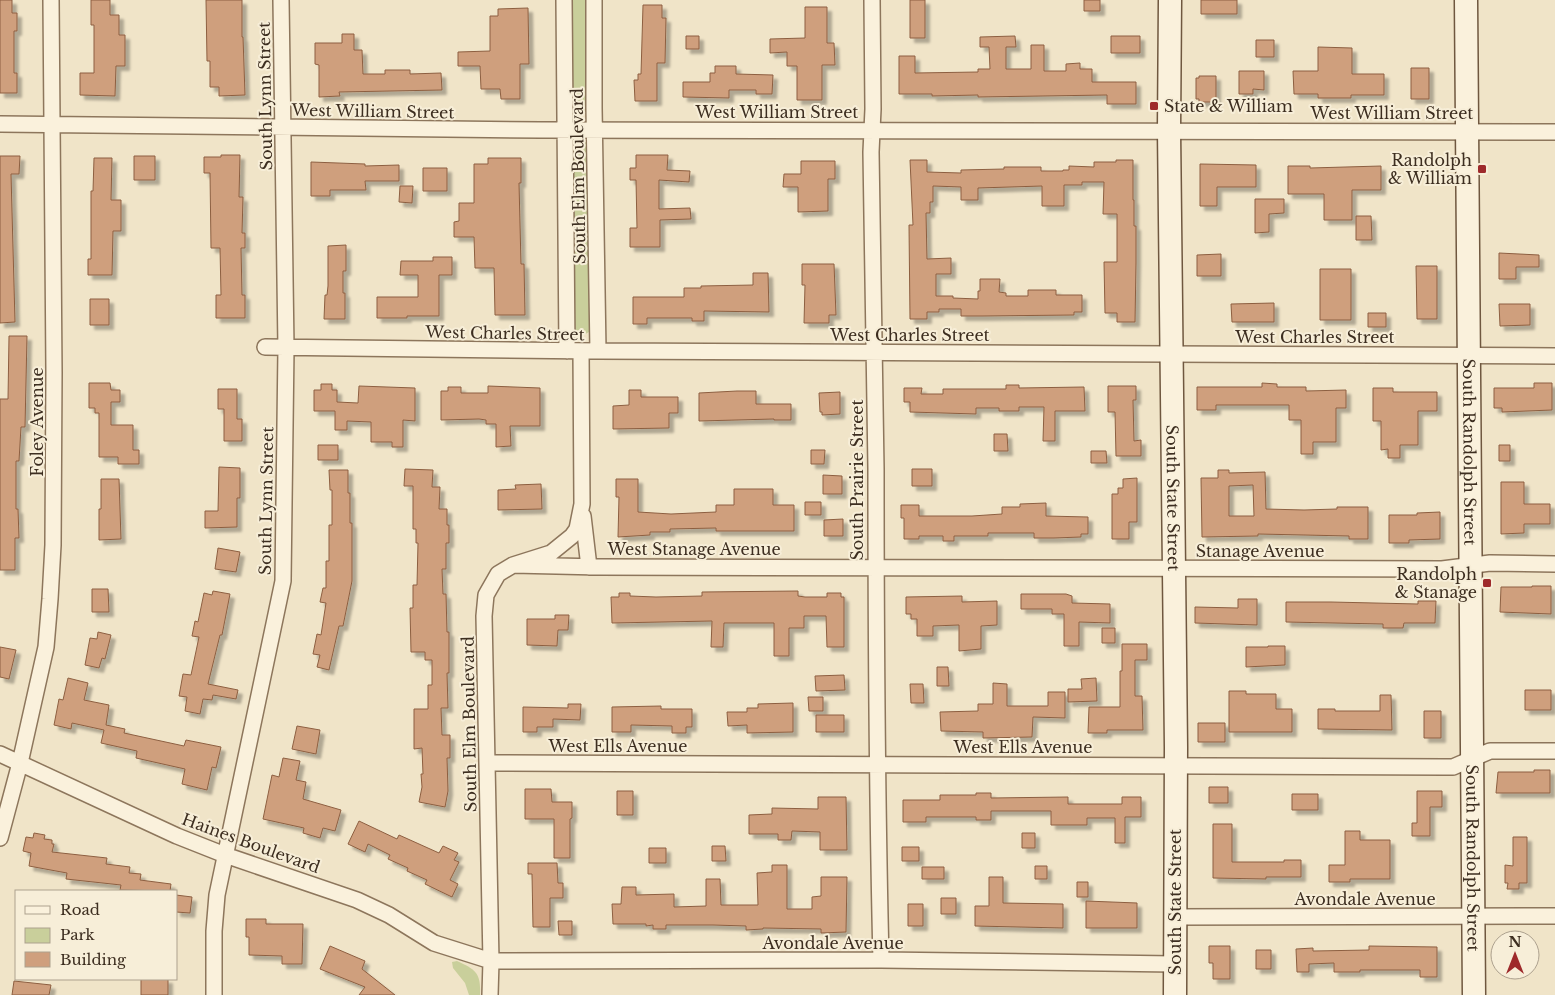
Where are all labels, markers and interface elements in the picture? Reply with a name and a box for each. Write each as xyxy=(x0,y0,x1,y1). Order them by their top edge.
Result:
street label: South Lynn Street xyxy=(254,22,276,170)
street label: South Elm Boulevard xyxy=(566,88,590,264)
place label: State & William xyxy=(1164,96,1293,116)
street label: West William Street xyxy=(290,100,455,122)
marker: State & William xyxy=(1148,100,1160,112)
street label: West William Street xyxy=(695,102,858,122)
street label: West William Street xyxy=(1310,103,1473,123)
place label: Randolph & William xyxy=(1388,150,1472,188)
marker: Randolph & William xyxy=(1476,163,1488,175)
street label: West Charles Street xyxy=(424,322,585,344)
street label: West Charles Street xyxy=(829,325,990,345)
street label: West Charles Street xyxy=(1234,327,1395,347)
street label: South Randolph Street xyxy=(1459,358,1480,546)
street label: Foley Avenue xyxy=(27,367,47,477)
street label: South Prairie Street xyxy=(847,399,867,561)
street label: South State Street xyxy=(1162,425,1184,571)
street label: South Lynn Street xyxy=(255,427,277,575)
street label: West Stanage Avenue xyxy=(606,539,781,559)
street label: Stanage Avenue xyxy=(1196,541,1324,561)
place label: Randolph & Stanage xyxy=(1395,564,1477,602)
marker: Randolph & Stanage xyxy=(1481,577,1493,589)
street label: South Elm Boulevard xyxy=(457,636,481,812)
street label: West Ells Avenue xyxy=(548,736,687,756)
street label: West Ells Avenue xyxy=(953,737,1092,757)
street label: South Randolph Street xyxy=(1462,764,1484,951)
street label: Haines Boulevard xyxy=(179,809,323,877)
street label: South State Street xyxy=(1165,829,1185,975)
street label: Avondale Avenue xyxy=(1293,889,1436,909)
legend xyxy=(15,890,178,980)
text: Road xyxy=(60,900,100,919)
text: Park xyxy=(60,925,96,944)
north arrow xyxy=(1490,930,1540,980)
street label: Avondale Avenue xyxy=(761,933,904,953)
text: N xyxy=(1508,933,1522,951)
text: Building xyxy=(60,950,127,969)

